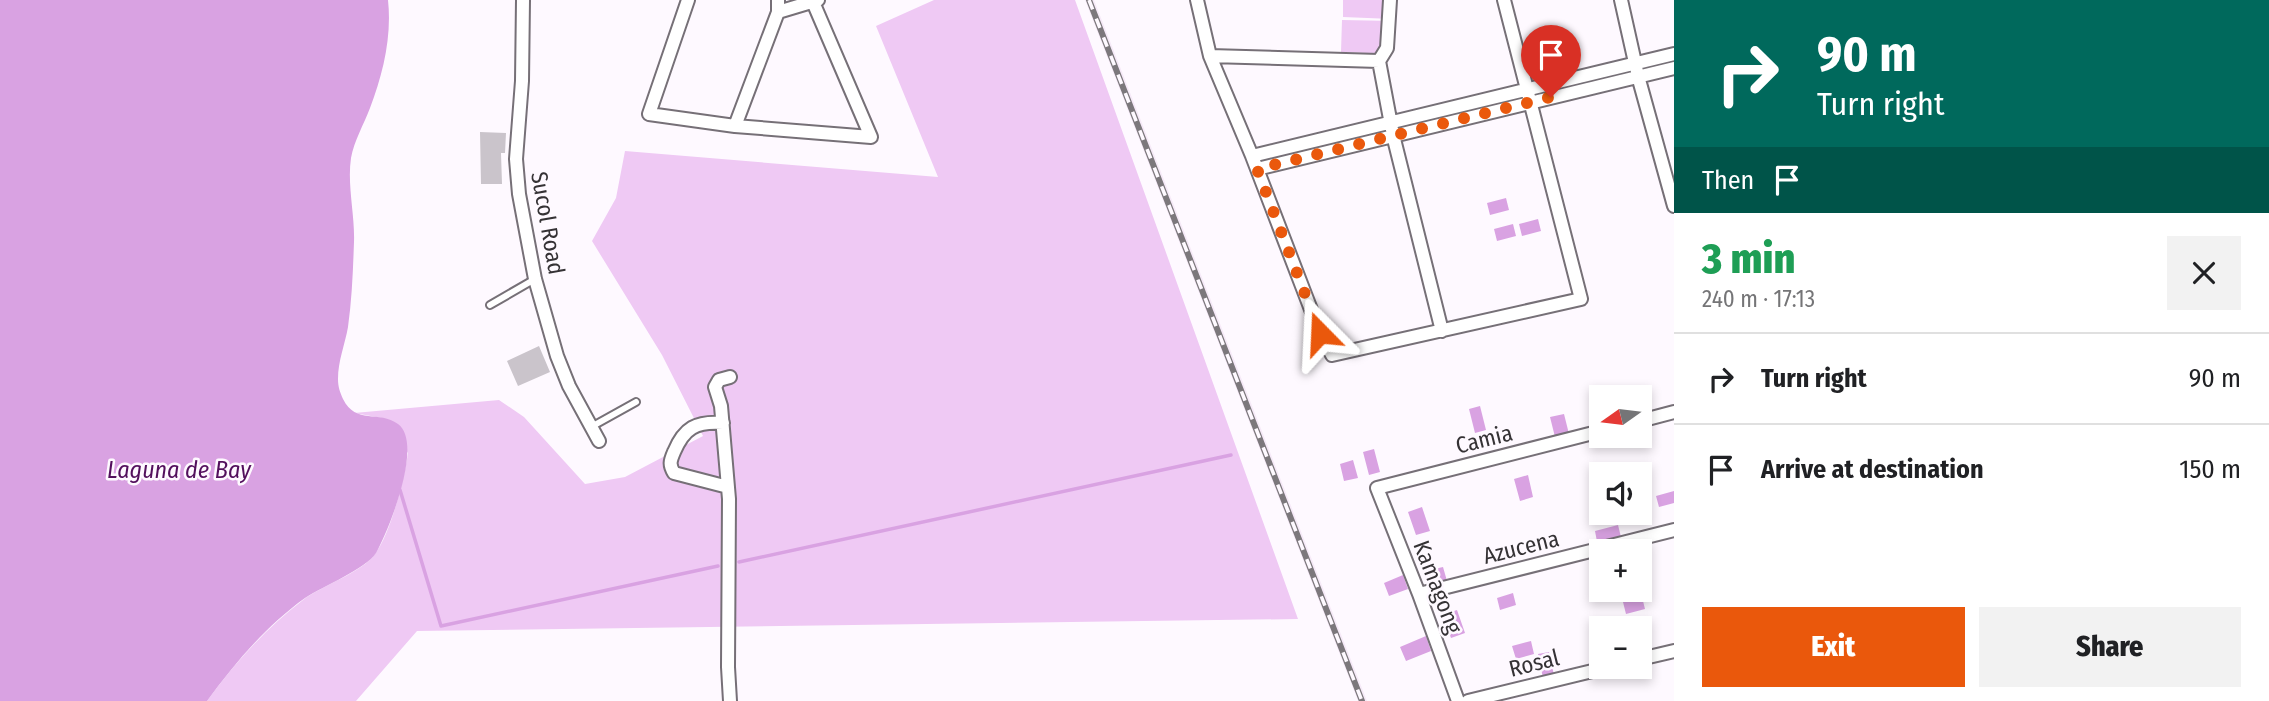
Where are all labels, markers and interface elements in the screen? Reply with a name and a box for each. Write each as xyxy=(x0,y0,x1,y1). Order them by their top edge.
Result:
pin xyxy=(1521,25,1581,97)
text: 90 m xyxy=(1817,25,1917,84)
icon: right xyxy=(1702,28,1793,119)
icon: arrive xyxy=(1532,36,1570,74)
text: Turn right xyxy=(1817,85,1944,123)
icon: arrive xyxy=(1768,161,1806,199)
text: Then xyxy=(1702,165,1754,196)
street label: Sucol Road xyxy=(525,169,571,277)
text: 3 min xyxy=(1702,234,1795,284)
button: close xyxy=(2167,236,2241,310)
text: 240 m · 17:13 xyxy=(1702,285,1815,313)
position arrow xyxy=(1283,296,1357,370)
icon: right xyxy=(1702,360,1740,398)
text: Turn right xyxy=(1761,363,1867,394)
text: 90 m xyxy=(2189,363,2241,394)
north arrow xyxy=(1589,385,1652,448)
map controls xyxy=(1589,385,1652,679)
street label: Camia xyxy=(1453,418,1515,460)
icon: arrive xyxy=(1702,451,1740,489)
text: Arrive at destination xyxy=(1761,454,1984,485)
text: 150 m xyxy=(2179,454,2241,485)
water label: Laguna de Bay xyxy=(107,456,252,484)
button: sound xyxy=(1589,462,1652,525)
street label: Azucena xyxy=(1480,524,1562,570)
street label: Kamagong xyxy=(1407,536,1469,638)
button: + xyxy=(1589,539,1652,602)
button: Exit xyxy=(1702,607,1965,687)
button: Share xyxy=(1979,607,2241,687)
button: − xyxy=(1589,616,1652,679)
street label: Rosal xyxy=(1506,643,1562,683)

